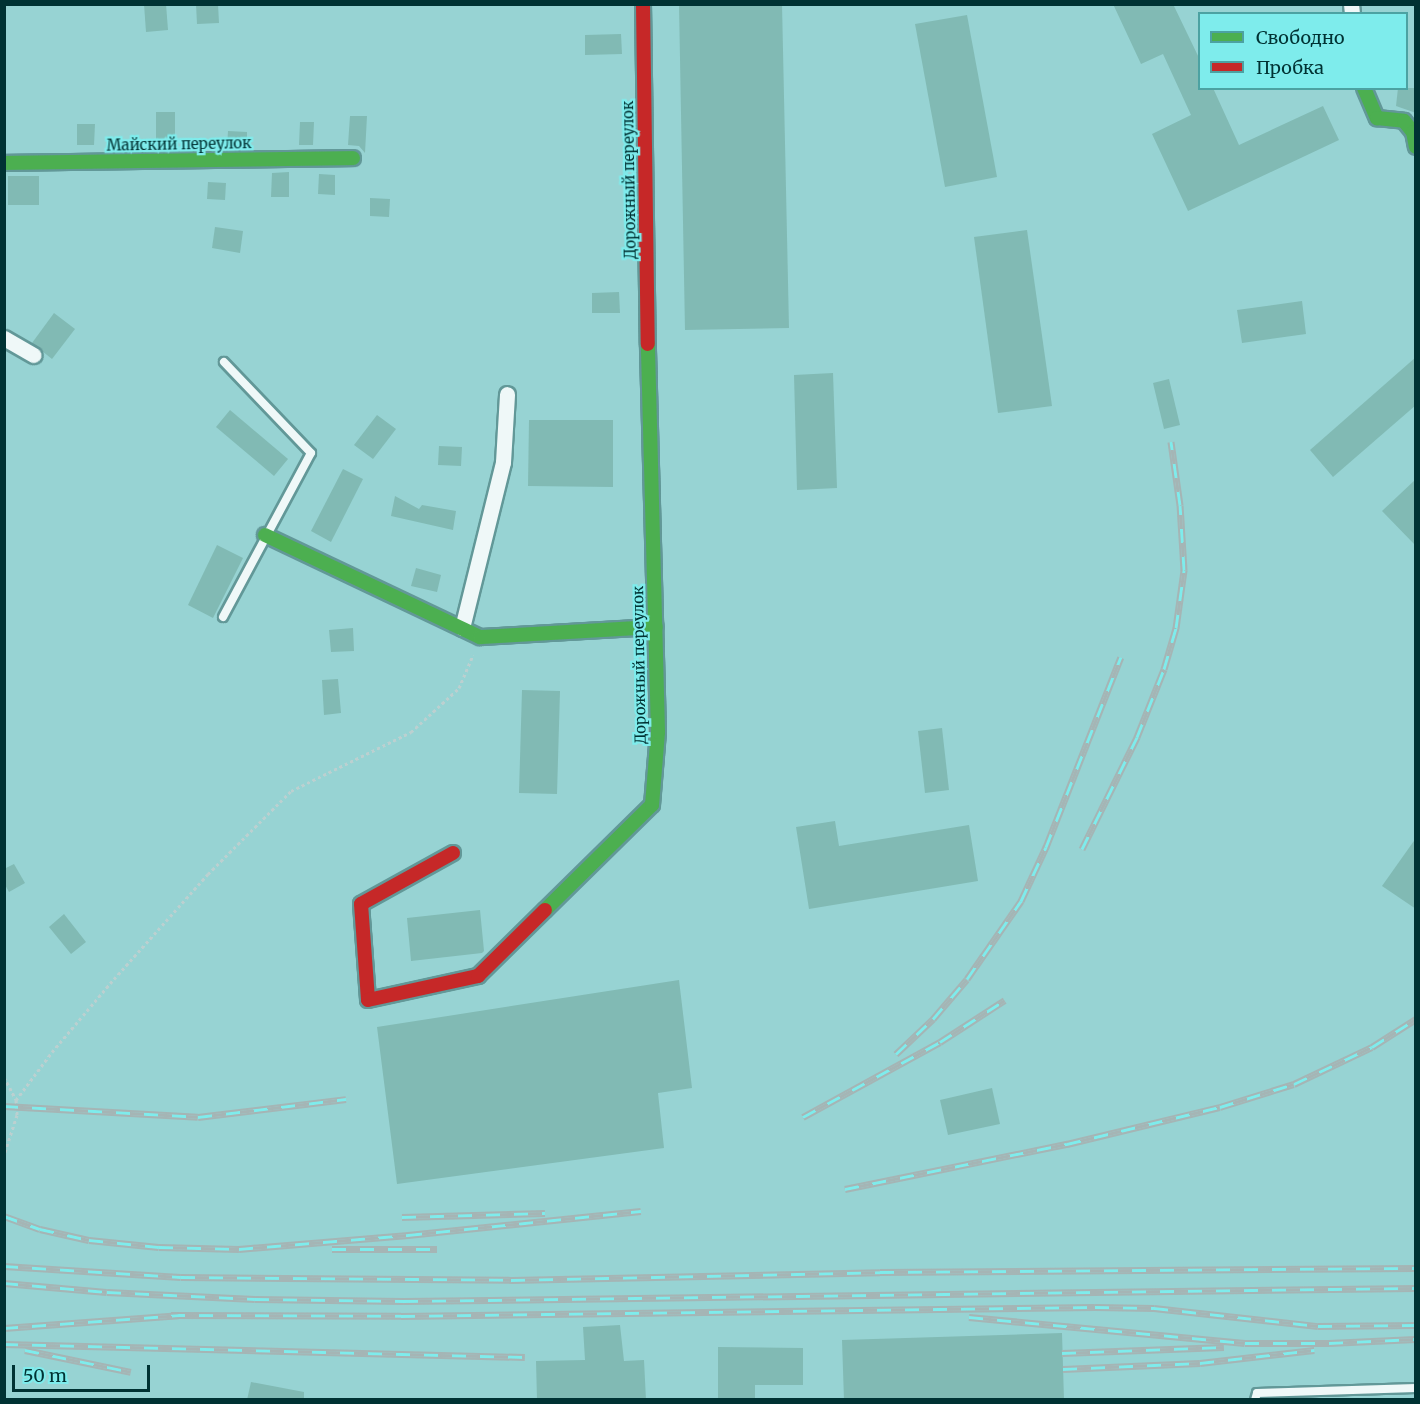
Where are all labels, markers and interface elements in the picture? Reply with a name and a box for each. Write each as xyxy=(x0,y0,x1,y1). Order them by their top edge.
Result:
legend xyxy=(1198,12,1408,90)
text: Свободно xyxy=(1256,26,1344,49)
text: Пробка xyxy=(1256,56,1324,79)
street label: Дорожный переулок xyxy=(619,101,639,259)
street label: Майский переулок xyxy=(106,134,252,154)
street label: Дорожный переулок xyxy=(629,586,649,744)
scale bar xyxy=(15,1353,153,1391)
text: 50 m xyxy=(23,1364,67,1387)

